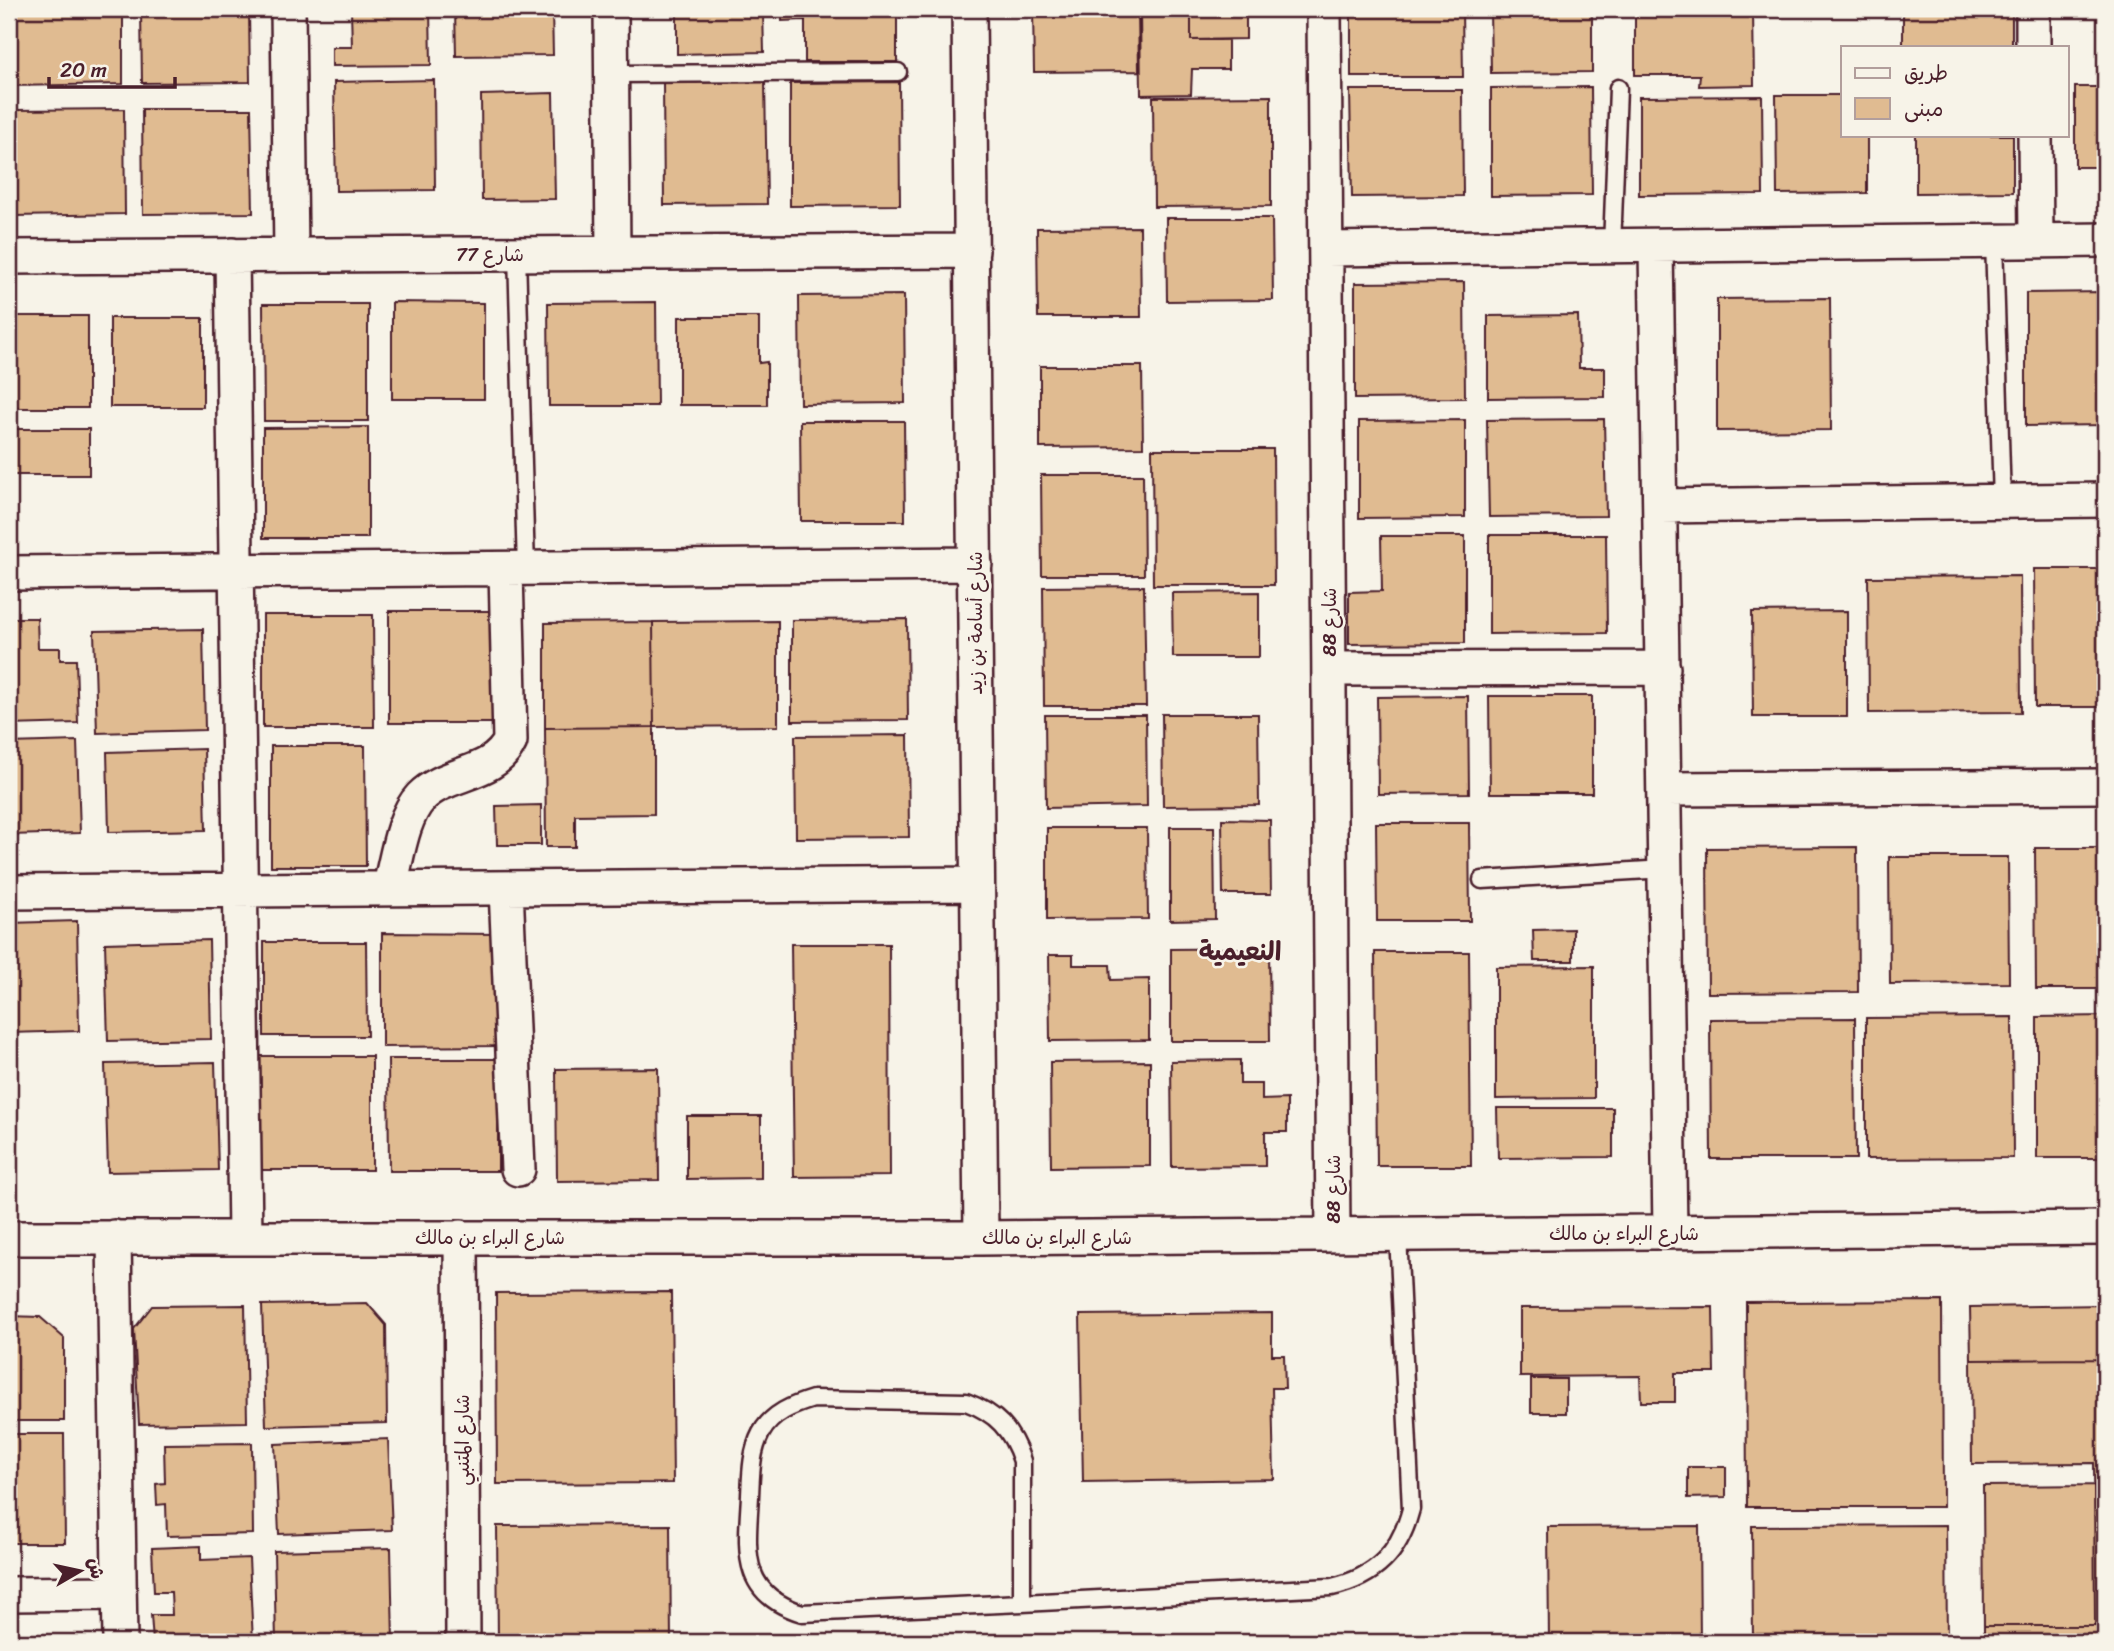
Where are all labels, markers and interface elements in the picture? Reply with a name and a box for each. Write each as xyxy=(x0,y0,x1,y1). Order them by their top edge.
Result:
scale bar xyxy=(49,46,175,90)
legend xyxy=(1841,46,2068,136)
text: 20 m xyxy=(60,51,107,89)
text: طريق xyxy=(1904,54,1948,92)
text: مبنى xyxy=(1904,90,1943,128)
street label: شارع 77 xyxy=(456,238,524,271)
street label: شارع أسامة بن زيد xyxy=(959,551,992,695)
street label: شارع 88 xyxy=(1313,588,1346,656)
district label: النعيمية xyxy=(1199,928,1281,974)
street label: شارع 88 xyxy=(1317,1155,1350,1223)
street label: شارع البراء بن مالك xyxy=(1549,1217,1699,1250)
street label: شارع البراء بن مالك xyxy=(415,1221,565,1254)
street label: شارع البراء بن مالك xyxy=(982,1221,1132,1254)
street label: شارع المتنبي xyxy=(446,1394,479,1486)
north arrow xyxy=(46,1536,116,1606)
text: ش xyxy=(78,1556,114,1581)

